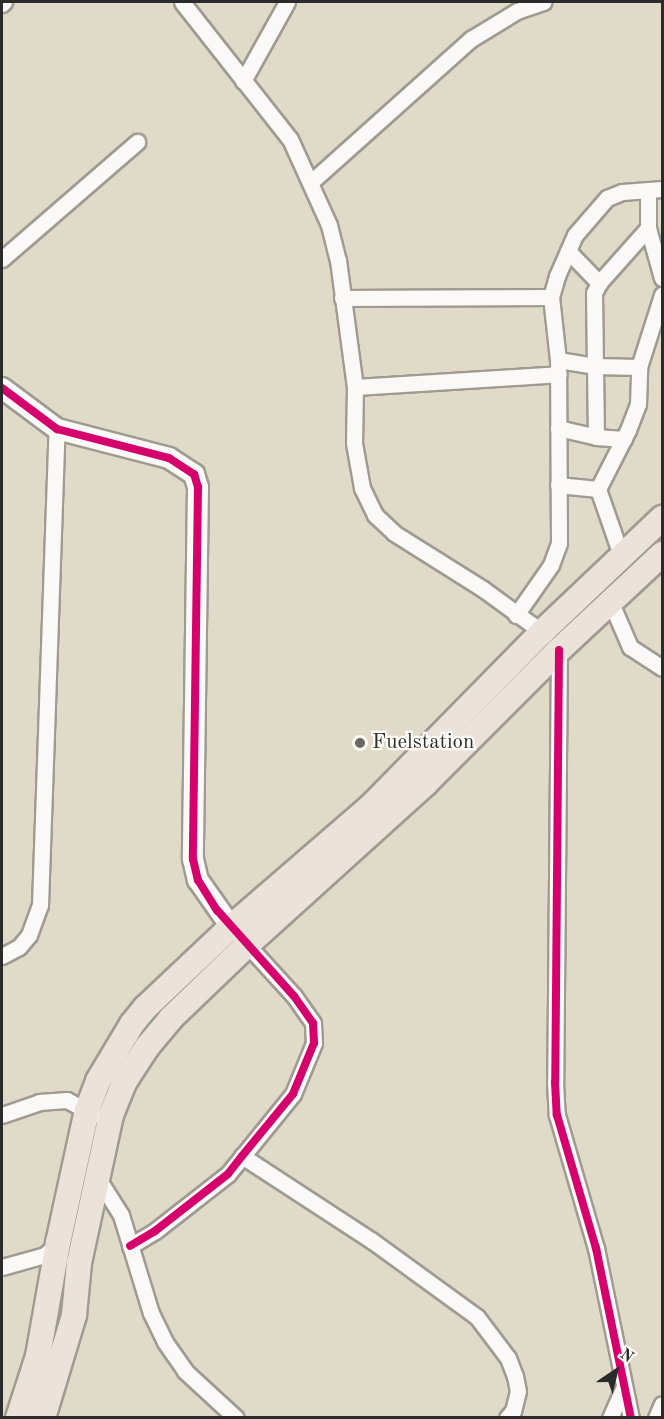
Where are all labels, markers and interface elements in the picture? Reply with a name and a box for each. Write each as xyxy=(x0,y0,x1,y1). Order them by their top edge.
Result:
place label: Fuelstation xyxy=(372,730,474,756)
marker: Fuelstation xyxy=(353,736,367,750)
north arrow xyxy=(586,1341,646,1401)
text: N xyxy=(617,1346,636,1366)

